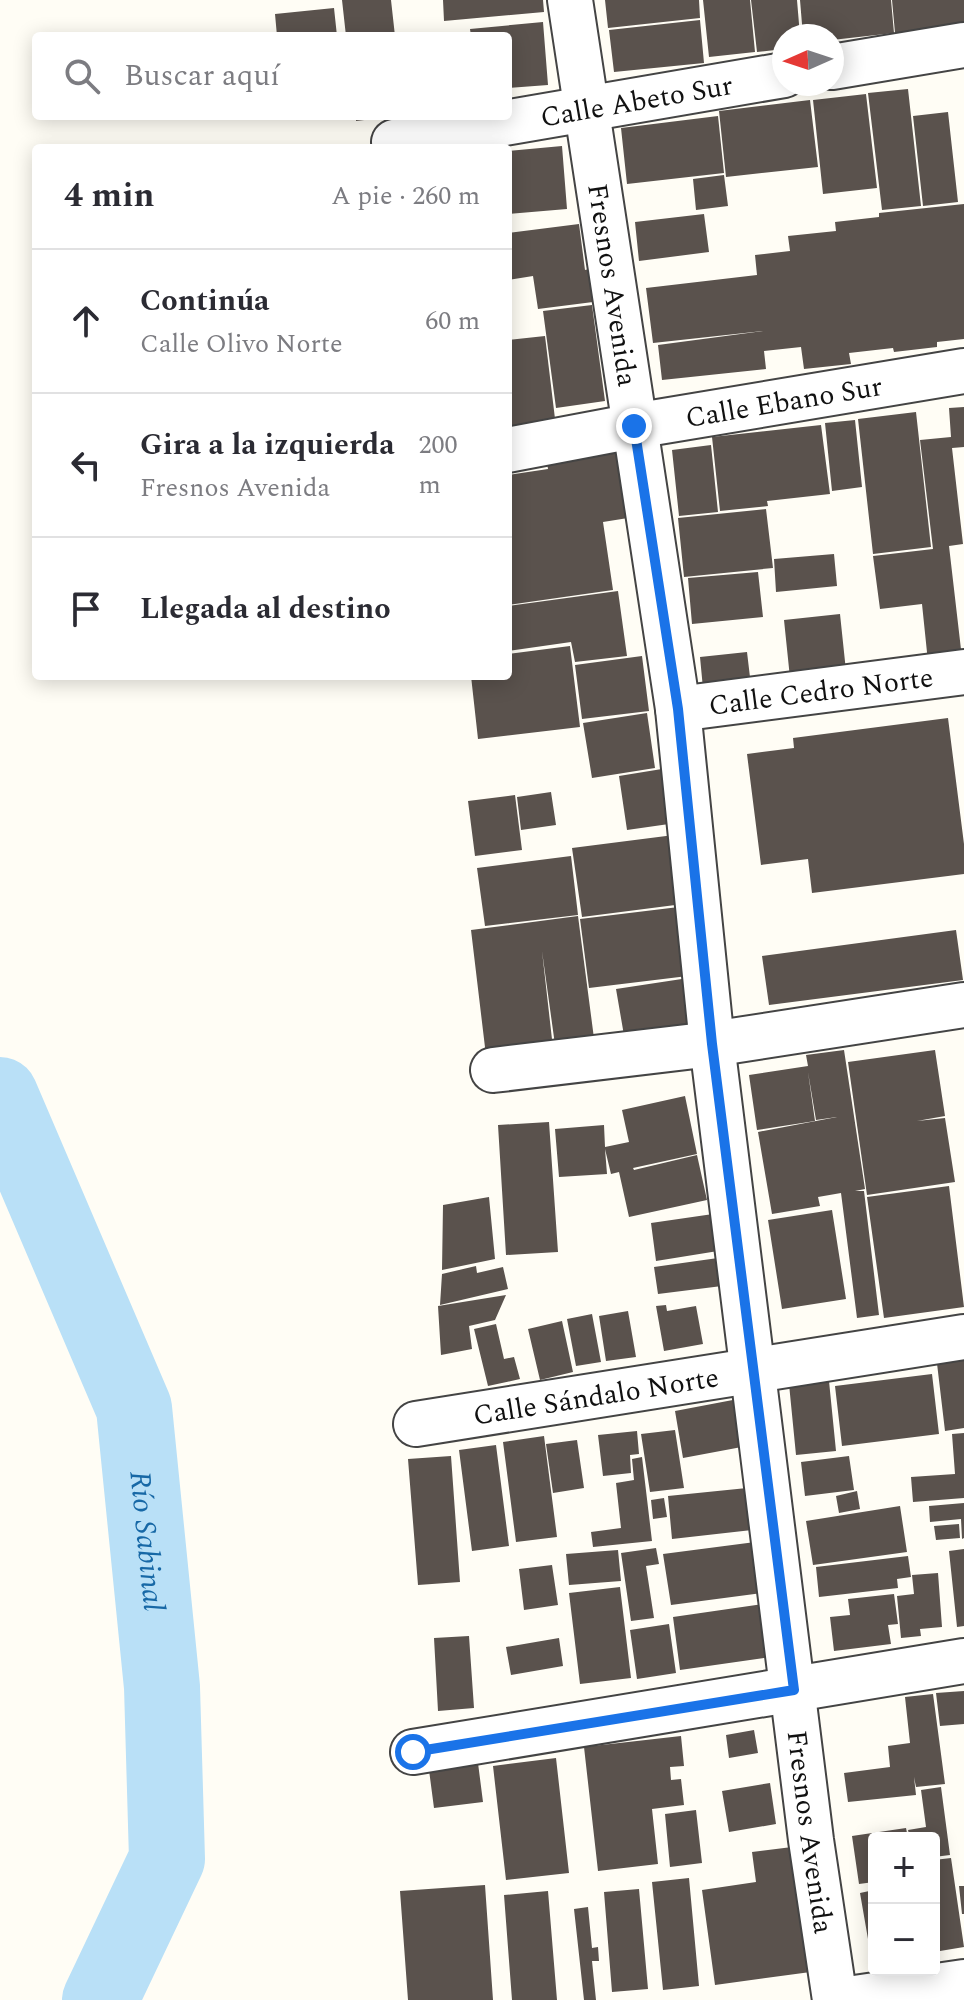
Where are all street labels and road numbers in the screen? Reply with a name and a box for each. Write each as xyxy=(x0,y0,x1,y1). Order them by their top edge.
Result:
street label: Calle Abeto Sur xyxy=(537,64,736,139)
street label: Fresnos Avenida xyxy=(575,180,649,390)
street label: Calle Ebano Sur xyxy=(682,365,886,440)
street label: Calle Cedro Norte xyxy=(706,656,936,728)
street label: Calle Sándalo Norte xyxy=(470,1356,722,1438)
street label: Fresnos Avenida xyxy=(775,1728,845,1937)

